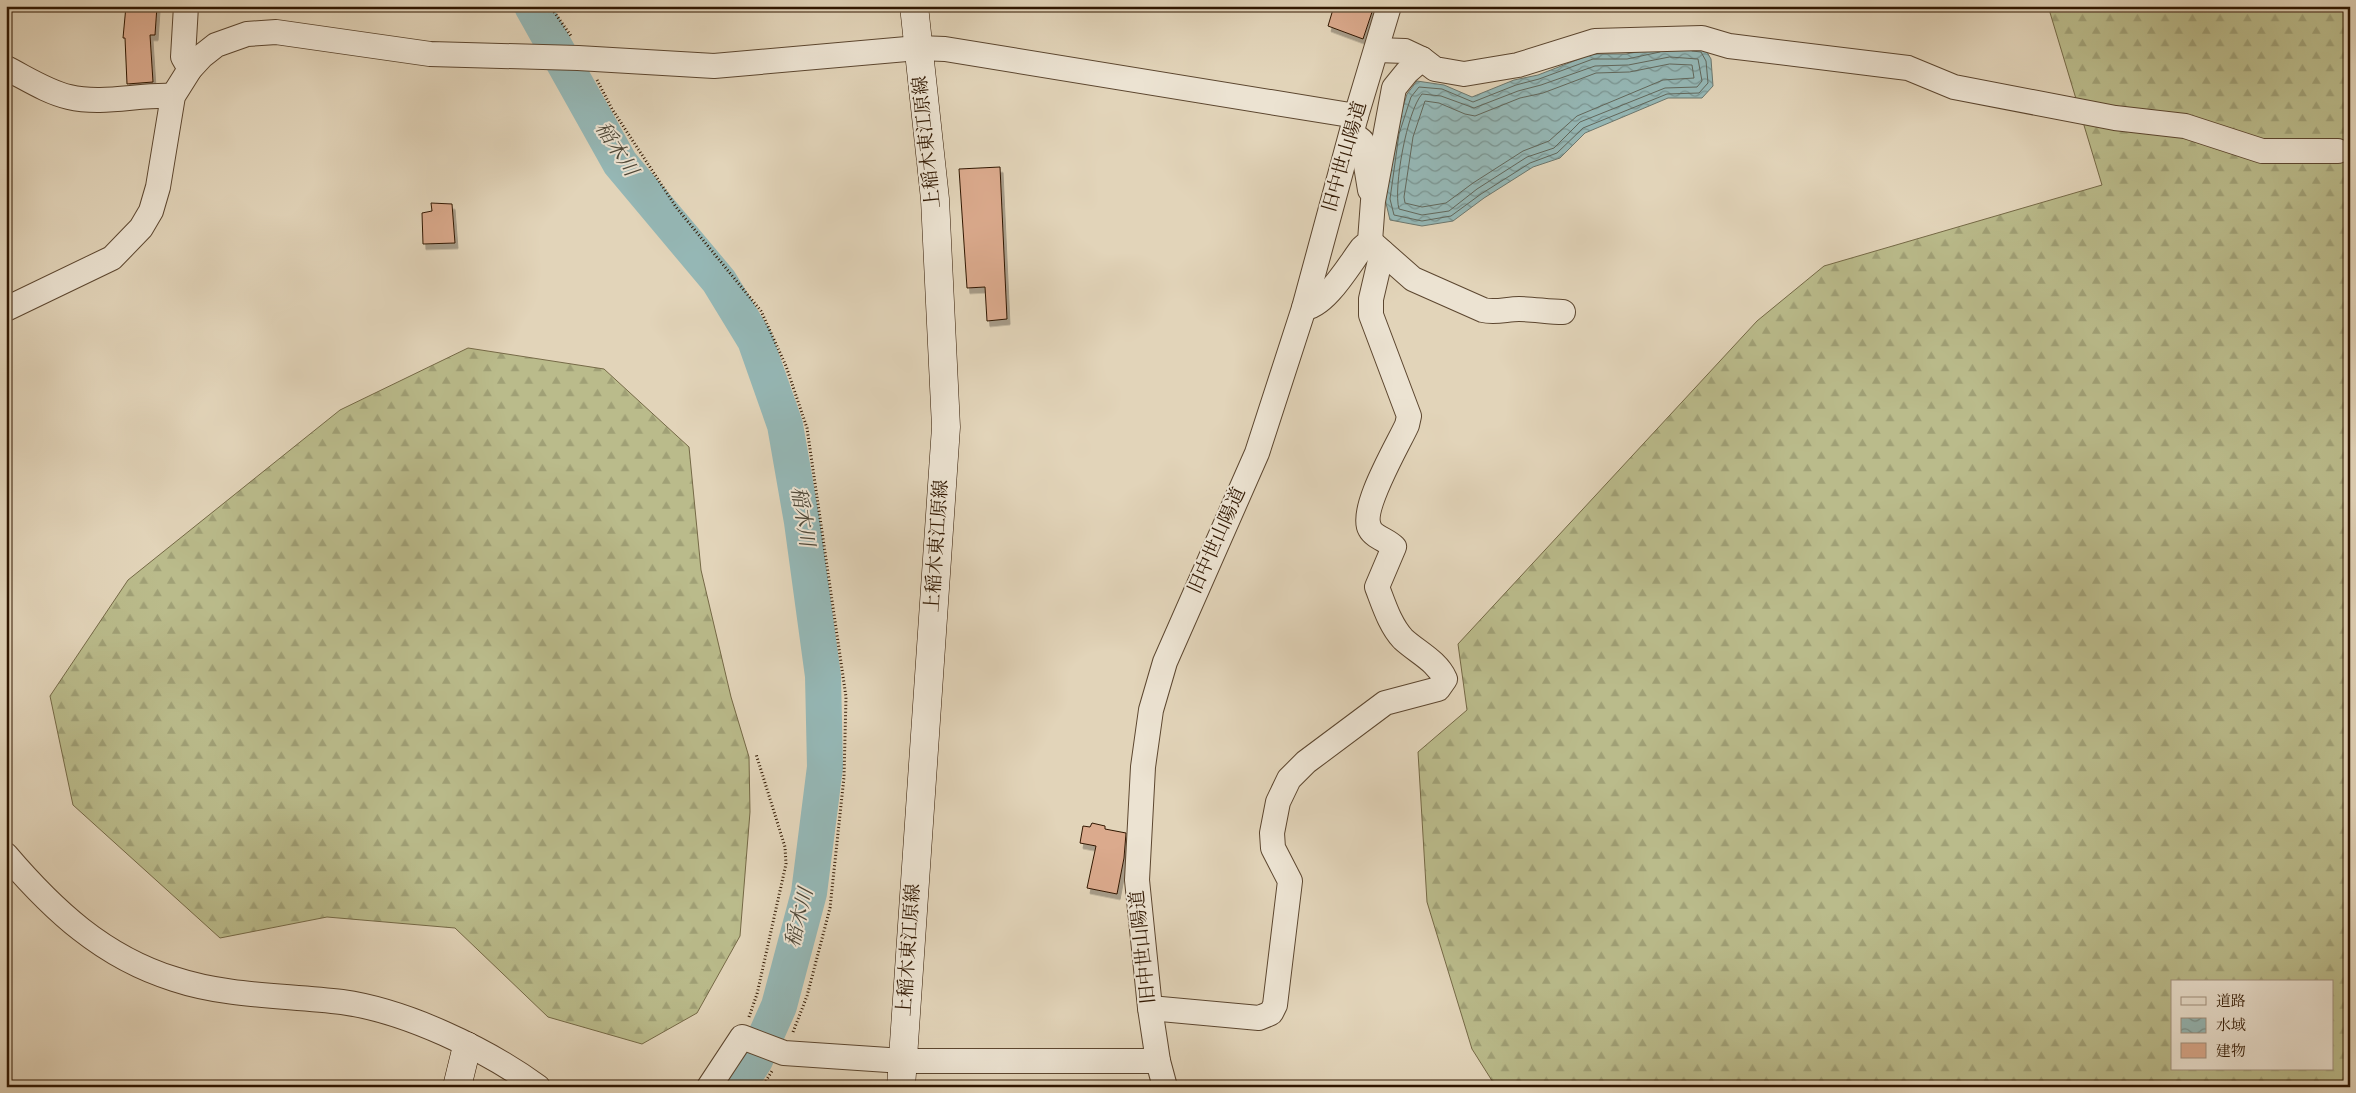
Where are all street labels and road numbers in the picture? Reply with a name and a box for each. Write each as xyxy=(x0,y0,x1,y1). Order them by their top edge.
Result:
street label: 上稲木東江原線 xyxy=(908,74,948,210)
street label: 旧中世山陽道 xyxy=(1317,98,1375,216)
street label: 上稲木東江原線 xyxy=(920,479,956,613)
street label: 旧中世山陽道 xyxy=(1182,483,1254,599)
street label: 上稲木東江原線 xyxy=(892,883,928,1017)
street label: 旧中世山陽道 xyxy=(1125,889,1163,1005)

